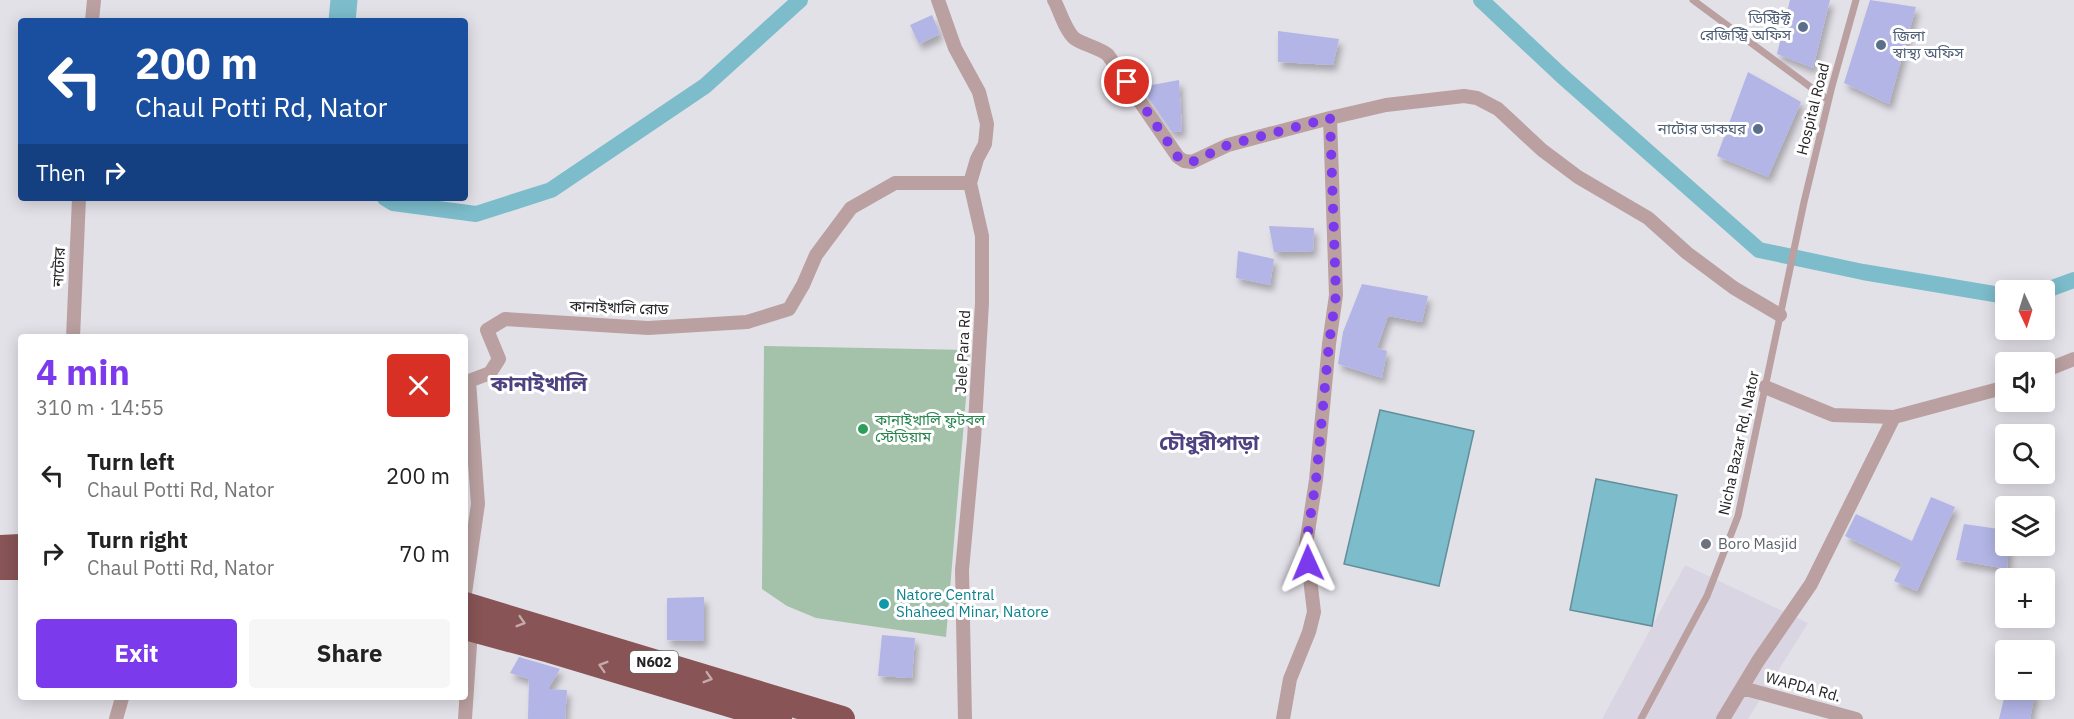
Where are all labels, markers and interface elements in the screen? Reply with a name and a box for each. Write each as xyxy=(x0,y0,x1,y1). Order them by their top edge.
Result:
place label: ডিস্ট্রিক্ট রেজিস্ট্রি অফিস xyxy=(1700,8,1792,44)
marker: ডিস্ট্রিক্ট রেজিস্ট্রি অফিস xyxy=(1796,20,1810,34)
place label: জিলা স্বাস্থ্য অফিস xyxy=(1892,26,1964,62)
text: 200 m xyxy=(135,36,258,91)
marker: জিলা স্বাস্থ্য অফিস xyxy=(1874,38,1888,52)
icon: left xyxy=(36,42,114,120)
pin xyxy=(1101,56,1152,107)
street label: Hospital Road xyxy=(1792,61,1833,157)
icon: arrive xyxy=(1110,65,1143,98)
text: Chaul Potti Rd, Nator xyxy=(135,89,388,124)
place label: নাটোর ডাকঘর xyxy=(1657,119,1747,138)
marker: নাটোর ডাকঘর xyxy=(1751,122,1765,136)
icon: right xyxy=(98,156,131,189)
text: Then xyxy=(36,158,86,187)
street label: নাটোর xyxy=(48,246,69,288)
north arrow xyxy=(1995,280,2055,340)
map controls xyxy=(1995,280,2055,700)
street label: কানাইখালি রোড xyxy=(568,296,669,319)
street label: Jele Para Rd xyxy=(951,310,974,394)
text: 4 min xyxy=(36,348,130,395)
button: sound xyxy=(1995,352,2055,412)
button: close xyxy=(387,354,450,417)
street label: Nicha Bazar Rd, Nator xyxy=(1714,368,1763,517)
district label: কানাইখালি xyxy=(490,369,588,397)
text: 310 m · 14:55 xyxy=(36,394,164,421)
place label: কানাইখালি ফুটবল স্টেডিয়াম xyxy=(874,410,986,446)
marker: কানাইখালি ফুটবল স্টেডিয়াম xyxy=(856,422,870,436)
button: search xyxy=(1995,424,2055,484)
district label: চৌধুরীপাড়া xyxy=(1159,428,1260,456)
text: Turn left xyxy=(87,447,175,476)
icon: left xyxy=(36,459,69,492)
text: 200 m xyxy=(386,461,450,490)
text: Chaul Potti Rd, Nator xyxy=(87,476,274,503)
button: layers xyxy=(1995,496,2055,556)
text: Turn right xyxy=(87,525,188,554)
position arrow xyxy=(1276,531,1340,595)
place label: Boro Masjid xyxy=(1718,534,1797,553)
icon: right xyxy=(36,537,69,570)
marker: Boro Masjid xyxy=(1699,537,1713,551)
text: 70 m xyxy=(399,539,450,568)
text: Chaul Potti Rd, Nator xyxy=(87,554,274,581)
button: + xyxy=(1995,568,2055,628)
place label: Natore Central Shaheed Minar, Natore xyxy=(896,585,1049,621)
marker: Natore Central Shaheed Minar, Natore xyxy=(877,597,891,611)
one-way arrow xyxy=(515,615,526,627)
button: Exit xyxy=(36,619,237,688)
button: Share xyxy=(249,619,450,688)
button: − xyxy=(1995,640,2055,700)
road number: N602 xyxy=(630,651,678,673)
one-way arrow xyxy=(598,661,609,673)
street label: WAPDA Rd. xyxy=(1763,667,1843,706)
one-way arrow xyxy=(702,671,713,683)

